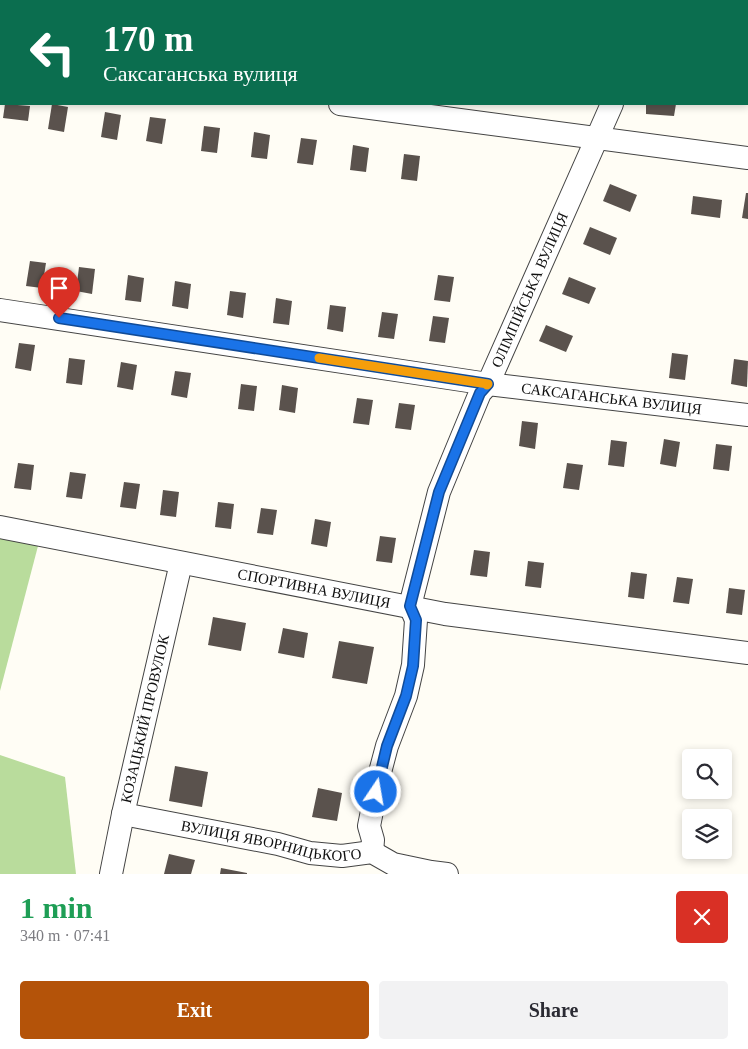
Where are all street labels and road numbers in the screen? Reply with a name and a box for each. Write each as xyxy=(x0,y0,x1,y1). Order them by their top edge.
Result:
street label: ОЛІМПІЙСЬКА ВУЛИЦЯ xyxy=(488,210,571,370)
street label: САКСАГАНСЬКА ВУЛИЦЯ xyxy=(521,380,703,417)
street label: СПОРТИВНА ВУЛИЦЯ xyxy=(236,566,392,611)
street label: КОЗАЦЬКИЙ ПРОВУЛОК xyxy=(118,632,172,805)
street label: ВУЛИЦЯ ЯВОРНИЦЬКОГО xyxy=(180,817,362,864)

